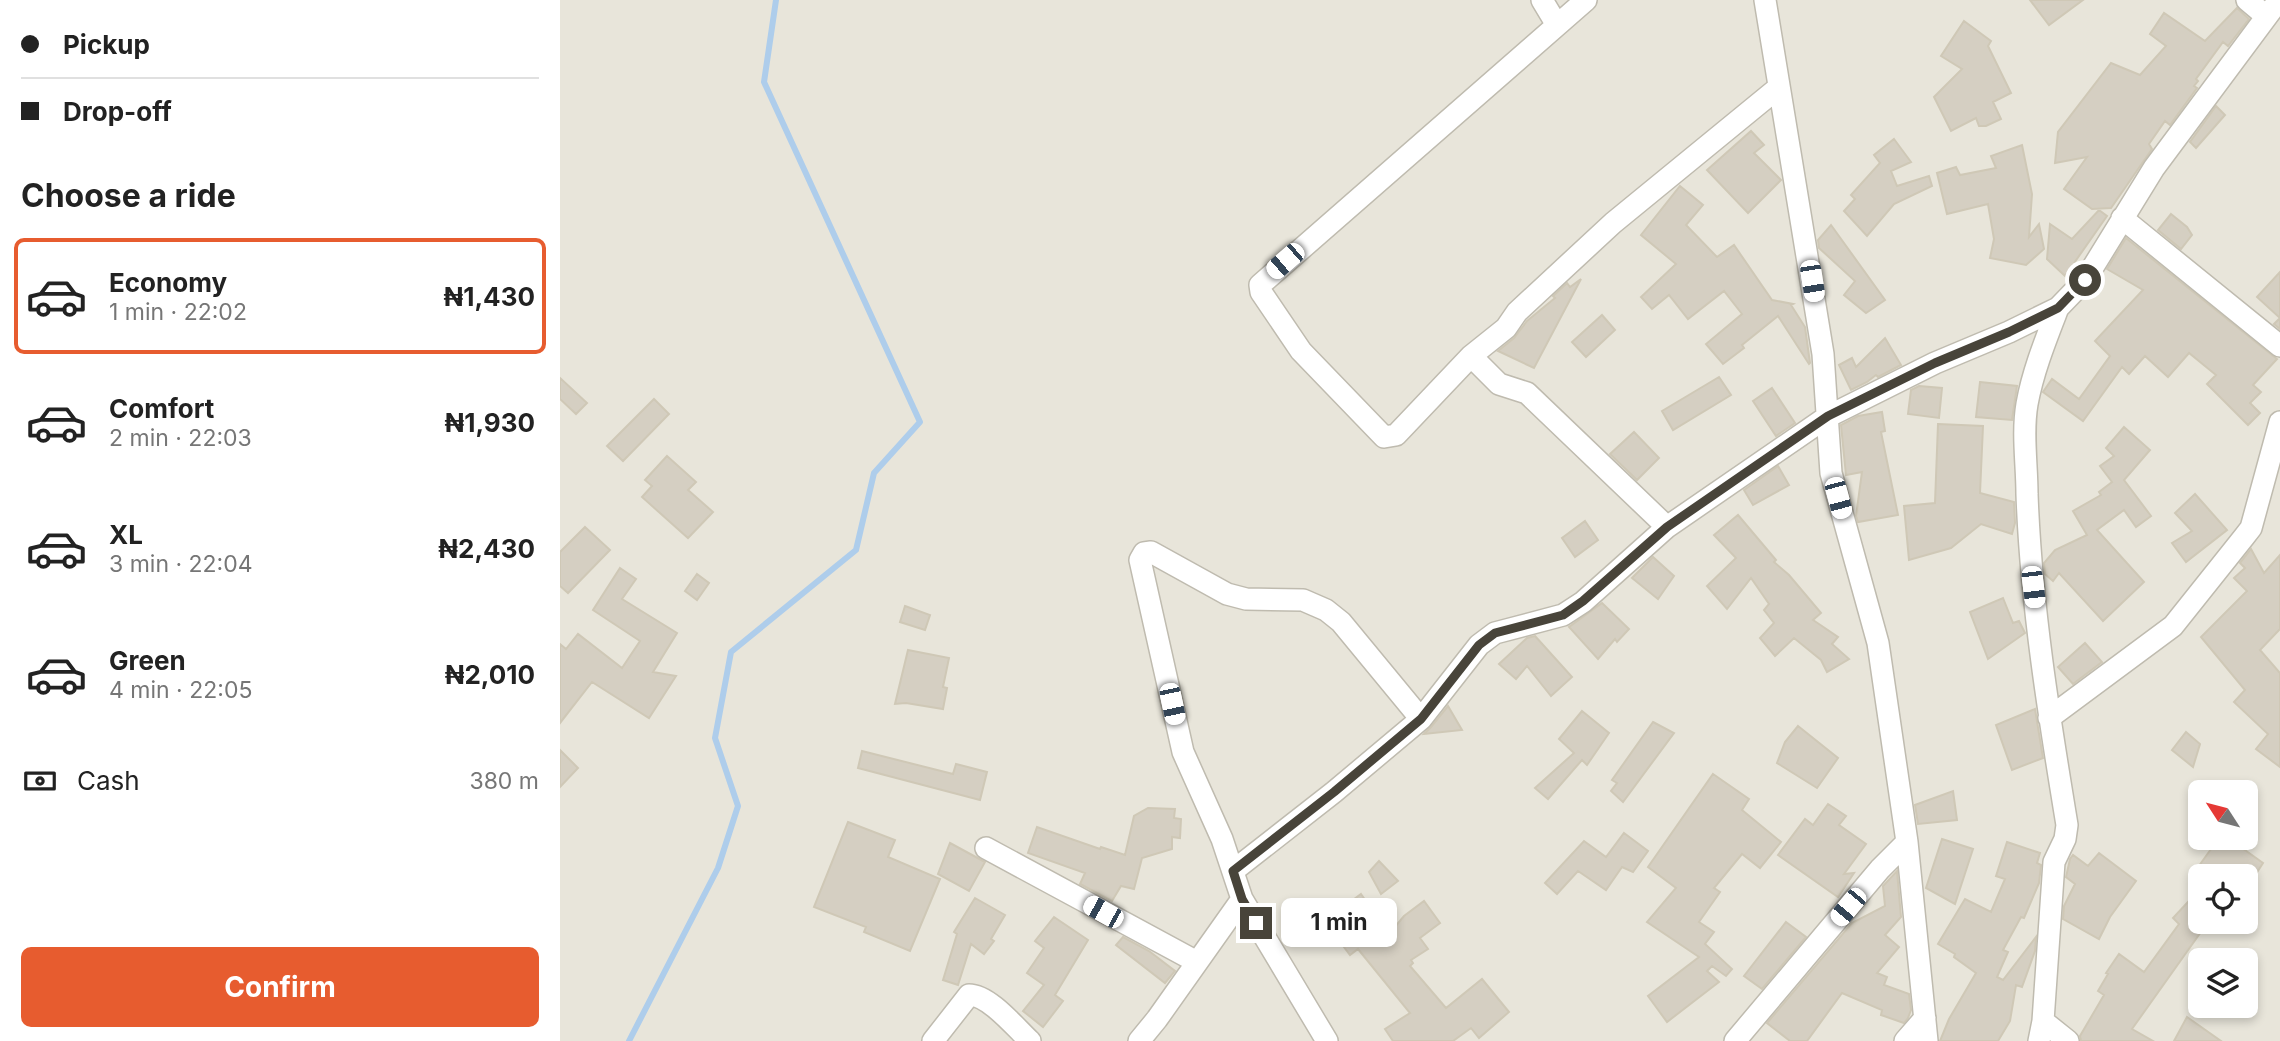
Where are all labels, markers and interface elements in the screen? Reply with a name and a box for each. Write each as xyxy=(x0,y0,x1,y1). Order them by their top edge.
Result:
text: Pickup xyxy=(63,29,150,60)
text: Drop-off xyxy=(63,96,172,127)
text: Choose a ride xyxy=(21,176,236,215)
car xyxy=(1263,239,1308,283)
car xyxy=(1799,259,1826,303)
route start xyxy=(2069,264,2101,296)
icon: car xyxy=(25,265,88,328)
text: Economy xyxy=(109,267,227,298)
text: ₦1,430 xyxy=(444,281,535,312)
text: 1 min · 22:02 xyxy=(109,298,247,326)
icon: car xyxy=(25,391,88,454)
text: Comfort xyxy=(109,393,214,424)
text: ₦1,930 xyxy=(445,407,535,438)
text: 2 min · 22:03 xyxy=(109,424,252,452)
car xyxy=(1823,475,1854,521)
icon: car xyxy=(25,517,88,580)
text: XL xyxy=(109,519,143,550)
text: ₦2,430 xyxy=(438,533,535,564)
text: 3 min · 22:04 xyxy=(109,550,253,578)
car xyxy=(2021,565,2046,609)
icon: car xyxy=(25,643,88,706)
text: Green xyxy=(109,645,186,676)
text: ₦2,010 xyxy=(445,659,535,690)
text: 4 min · 22:05 xyxy=(109,676,252,704)
car xyxy=(1158,681,1187,727)
icon: cash xyxy=(21,762,59,800)
text: Cash xyxy=(77,765,140,796)
text: 380 m xyxy=(469,767,539,795)
north arrow xyxy=(2188,780,2258,850)
map controls xyxy=(2188,780,2258,1018)
button: locate xyxy=(2188,864,2258,934)
car xyxy=(1827,884,1870,930)
car xyxy=(1080,893,1127,931)
callout: 1 min xyxy=(1280,898,1396,948)
route end xyxy=(1240,907,1272,939)
text: 1 min xyxy=(1311,908,1367,936)
button: Confirm xyxy=(21,947,539,1027)
button: layers xyxy=(2188,948,2258,1018)

